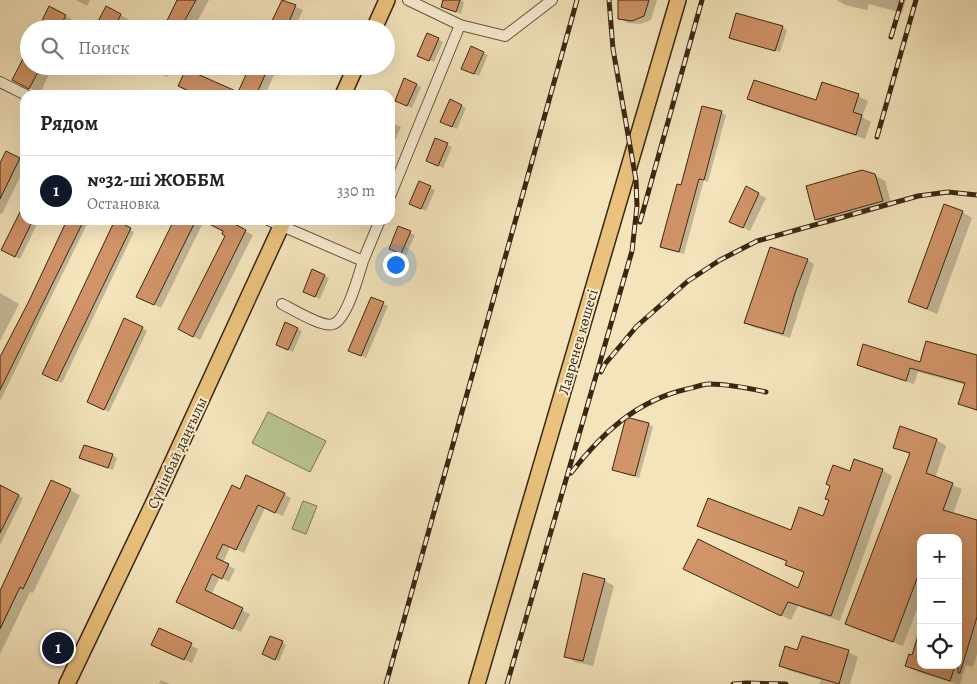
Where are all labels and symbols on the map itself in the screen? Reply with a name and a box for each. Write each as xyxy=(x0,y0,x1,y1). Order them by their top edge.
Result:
your location xyxy=(383,252,409,278)
street label: Лавренев көшесі xyxy=(553,287,603,397)
street label: Сүйінбай даңғылы xyxy=(142,394,212,512)
pin: 1 xyxy=(42,629,74,667)

